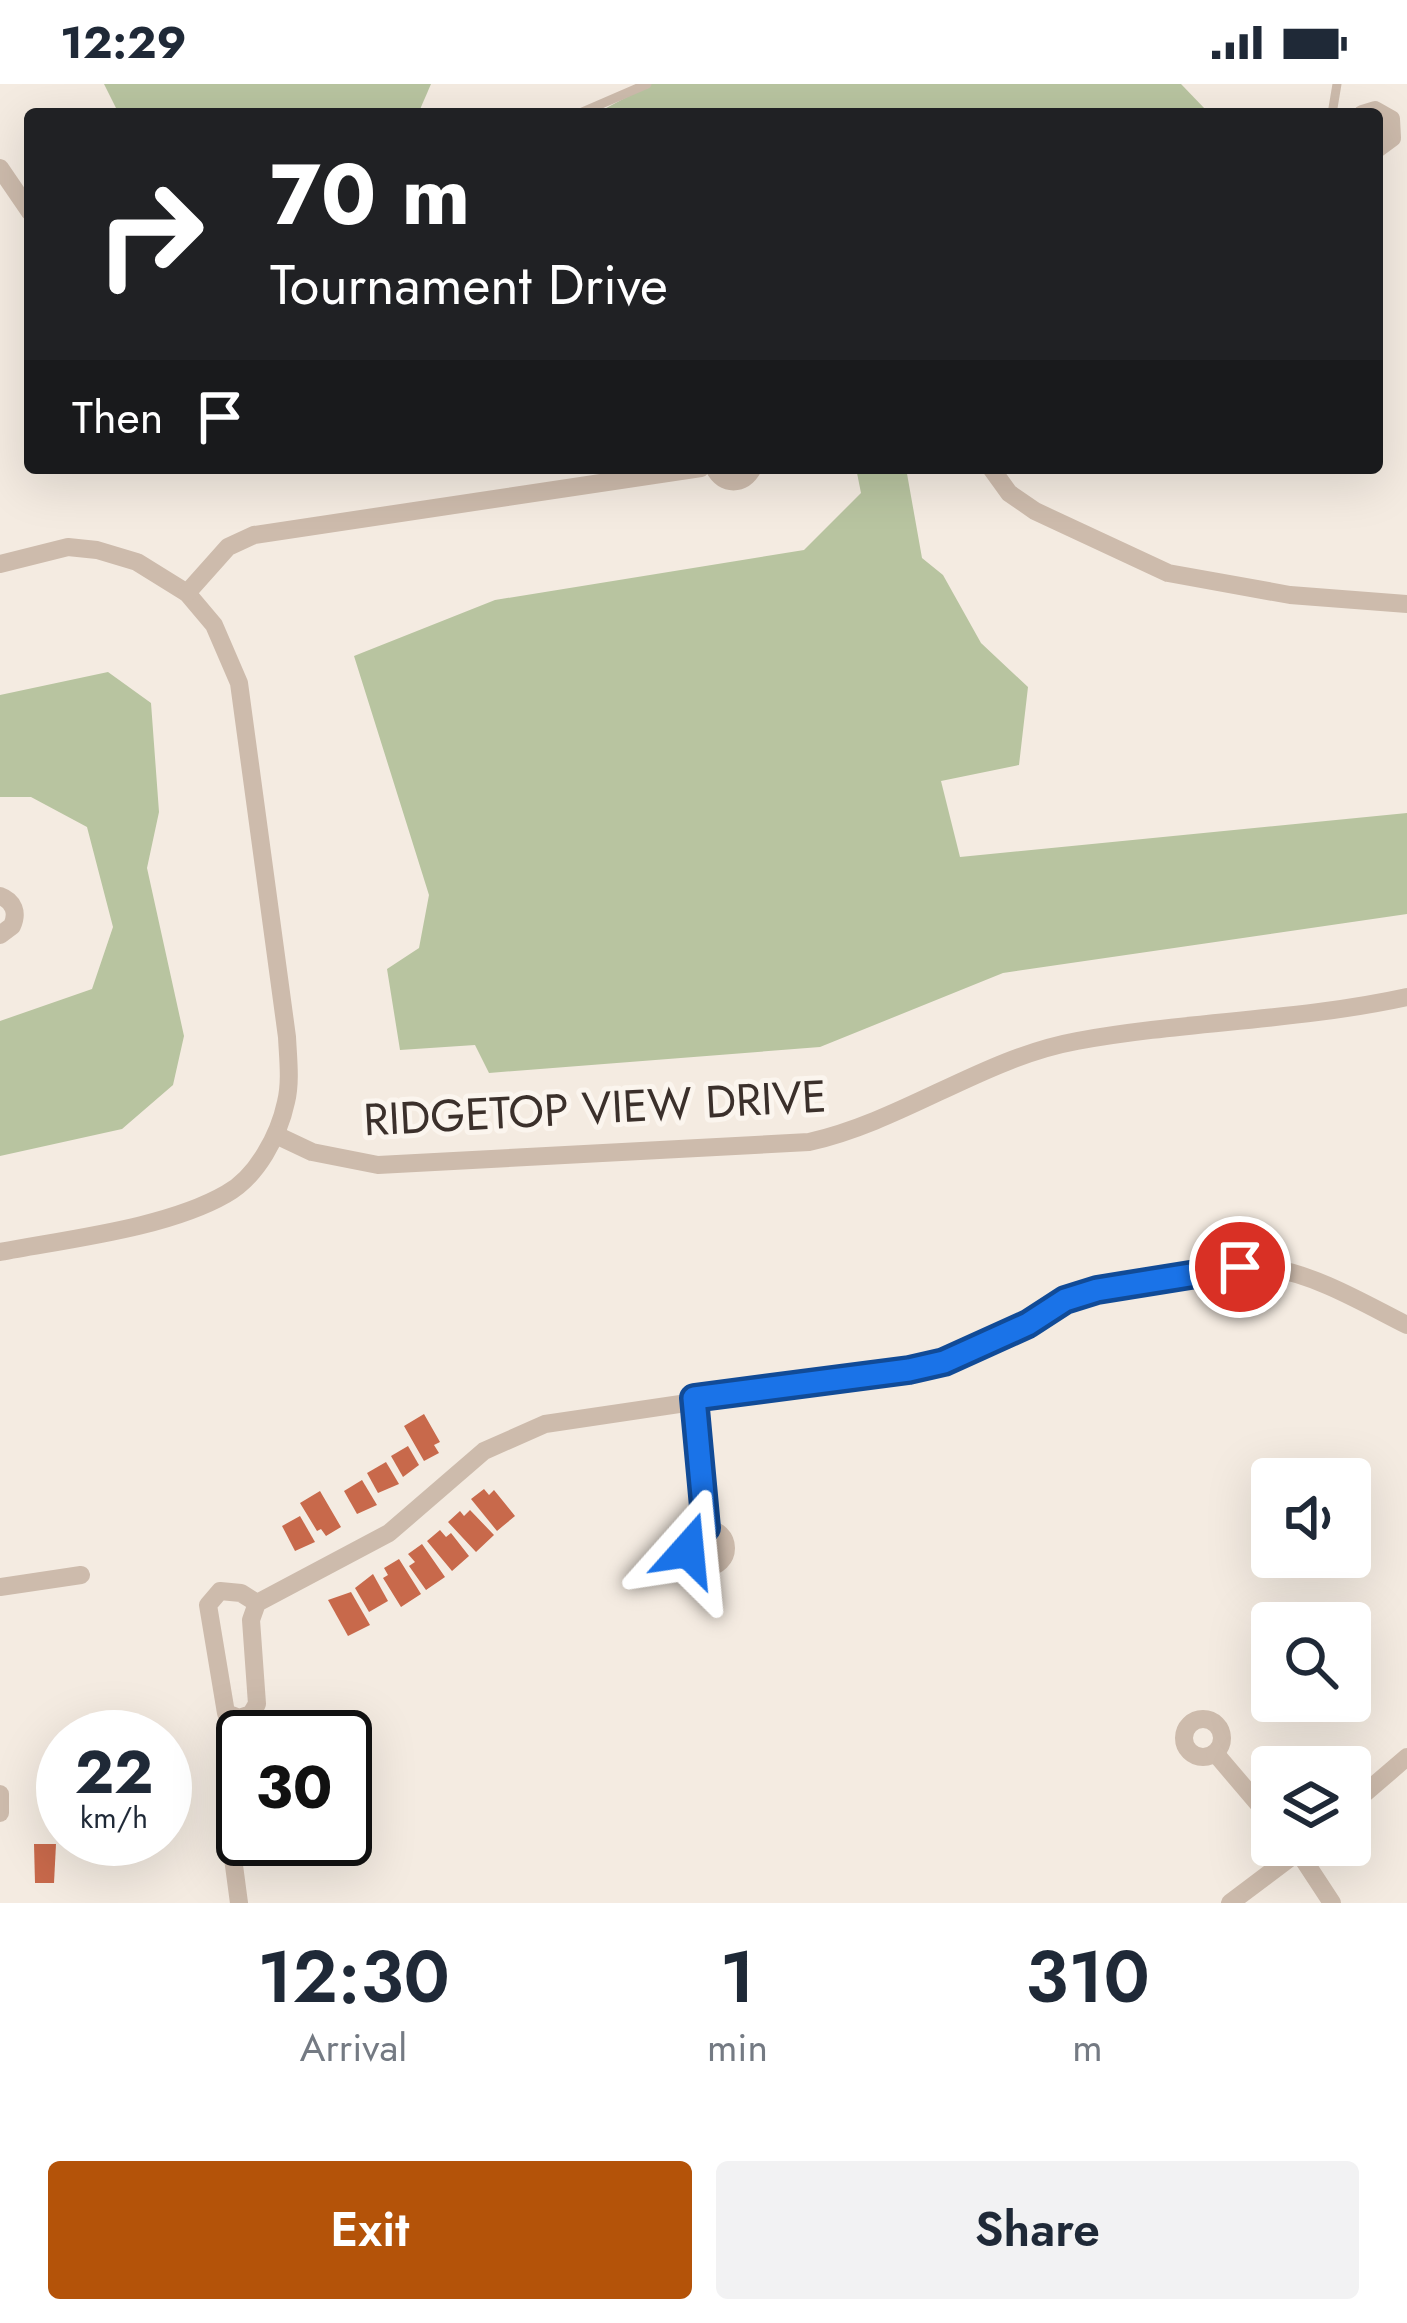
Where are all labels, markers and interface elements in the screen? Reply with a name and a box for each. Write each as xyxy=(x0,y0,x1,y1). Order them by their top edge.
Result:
text: 12:29 xyxy=(60,10,187,75)
text: 70 m xyxy=(270,134,470,256)
icon: right xyxy=(72,156,228,312)
text: Tournament Drive xyxy=(270,246,668,324)
icon: arrive xyxy=(187,384,253,450)
text: Then xyxy=(72,385,163,450)
street label: RIDGETOP VIEW DRIVE xyxy=(362,1063,828,1153)
pin xyxy=(1189,1216,1291,1318)
icon: arrive xyxy=(1207,1234,1273,1300)
map controls xyxy=(1251,1458,1371,1866)
button: sound xyxy=(1251,1458,1371,1578)
position arrow xyxy=(625,1487,751,1613)
button: search xyxy=(1251,1602,1371,1722)
speed limit sign: 30 xyxy=(216,1710,372,1866)
text: 22 xyxy=(75,1729,153,1816)
button: layers xyxy=(1251,1746,1371,1866)
text: km/h xyxy=(80,1796,148,1839)
text: 12:30 xyxy=(257,1925,450,2029)
text: 1 xyxy=(720,1925,755,2029)
text: 310 xyxy=(1025,1925,1150,2029)
text: Arrival xyxy=(300,2019,407,2076)
text: min xyxy=(707,2019,768,2076)
text: m xyxy=(1072,2019,1103,2076)
button: Exit xyxy=(48,2161,692,2299)
button: Share xyxy=(716,2161,1359,2299)

